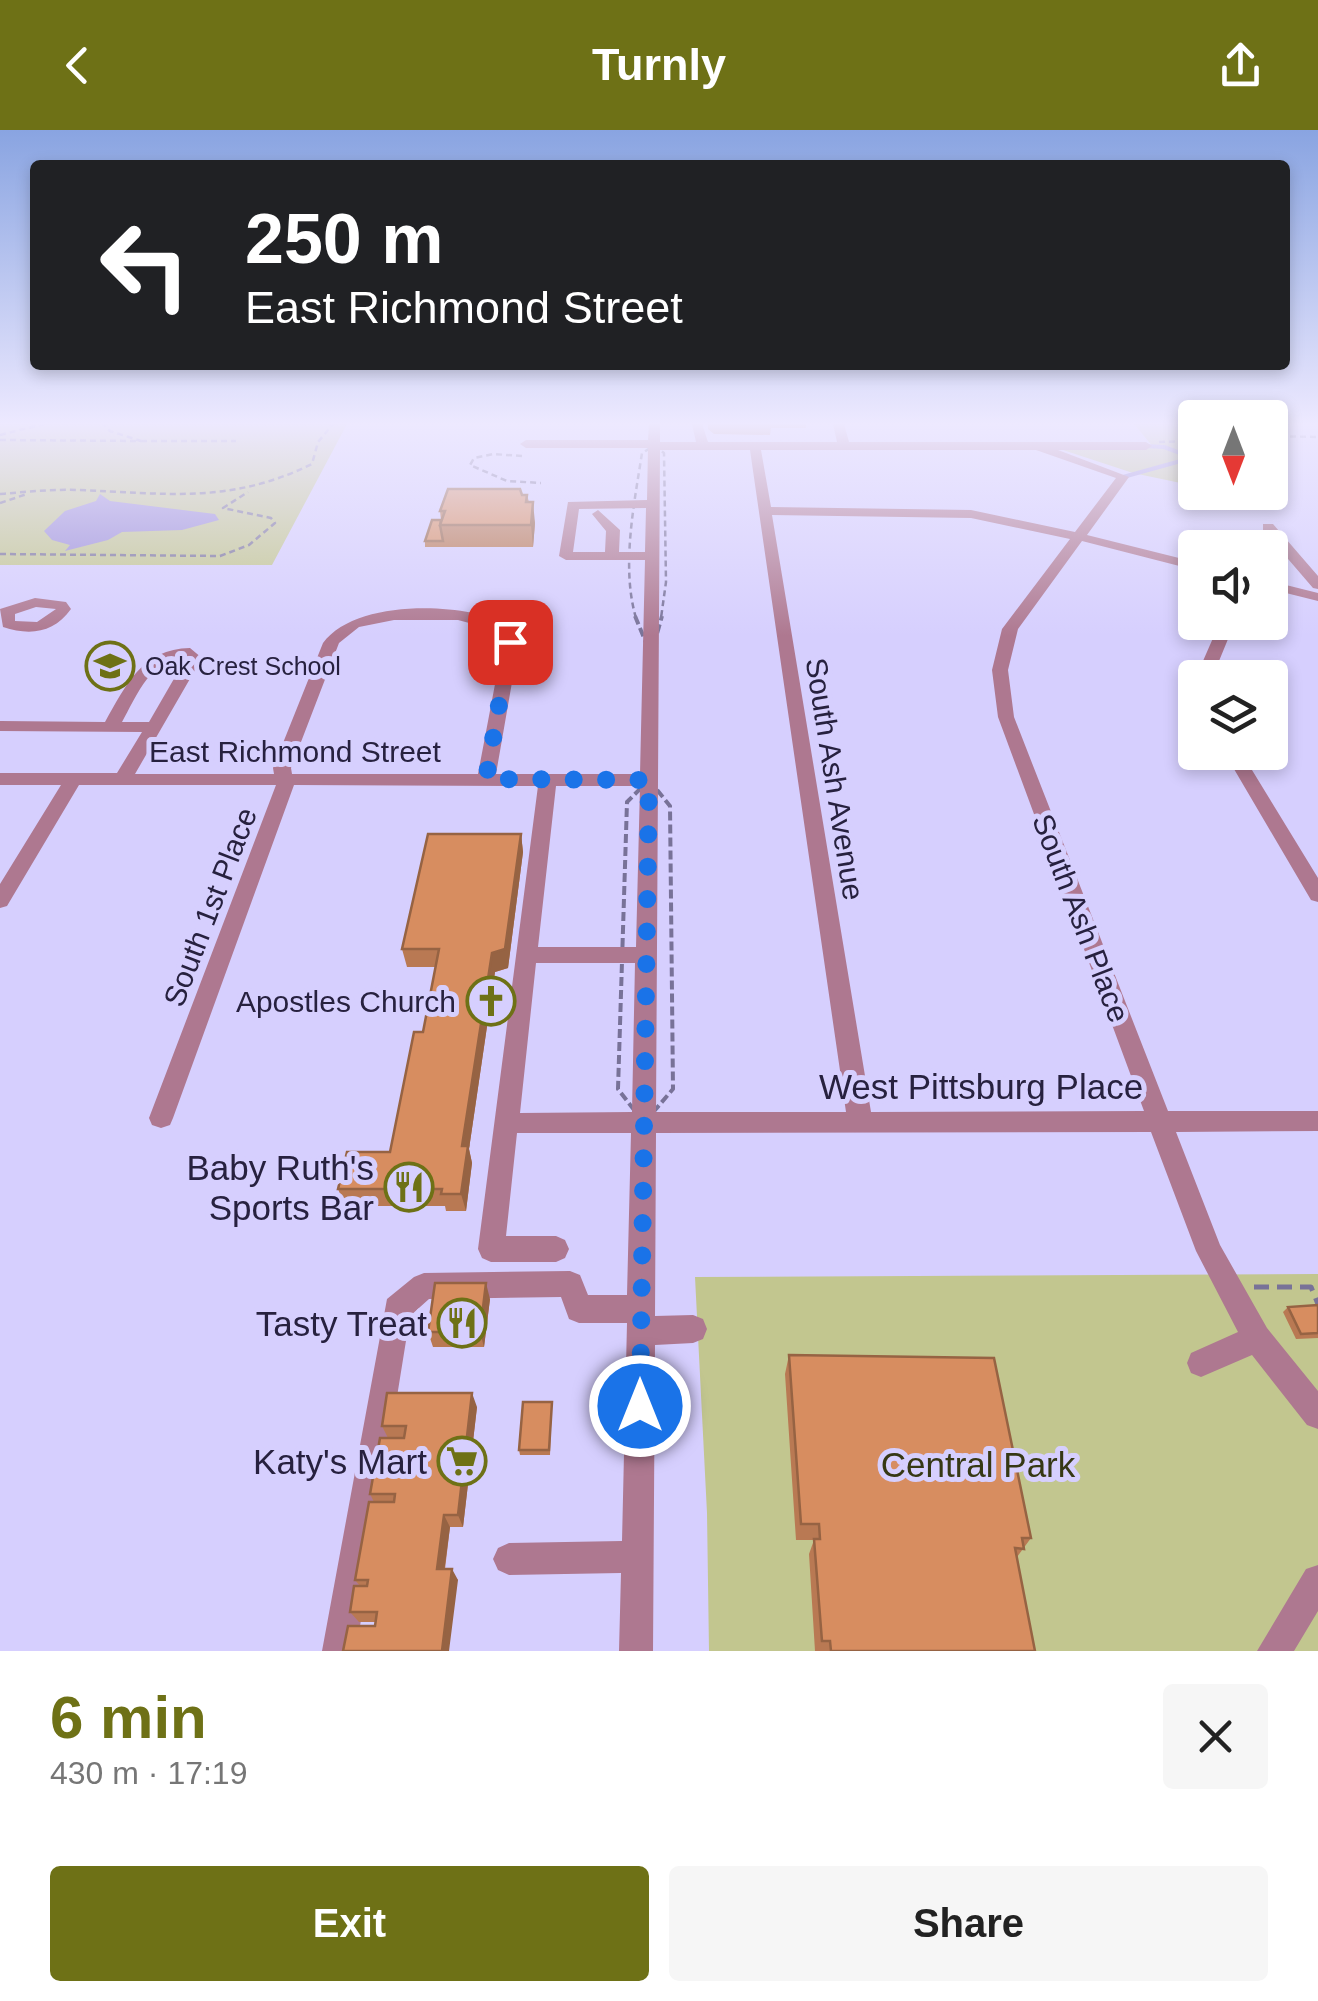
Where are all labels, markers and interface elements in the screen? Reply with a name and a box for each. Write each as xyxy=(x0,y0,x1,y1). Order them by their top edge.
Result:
icon: back xyxy=(50,38,105,93)
icon: share xyxy=(1213,38,1268,93)
text: Turnly xyxy=(592,39,726,90)
icon: left xyxy=(80,200,210,330)
text: 250 m xyxy=(245,200,443,278)
text: East Richmond Street xyxy=(245,282,683,333)
north arrow xyxy=(1178,400,1288,510)
map controls xyxy=(1178,400,1288,770)
button: sound xyxy=(1178,530,1288,640)
pin xyxy=(468,600,553,685)
icon: arrive xyxy=(483,615,538,670)
school or university icon: Oak Crest School xyxy=(84,640,136,692)
place label: Oak Crest School xyxy=(145,652,341,680)
street label: South Ash Avenue xyxy=(800,656,870,902)
button: layers xyxy=(1178,660,1288,770)
street label: East Richmond Street xyxy=(149,735,442,768)
street label: South 1st Place xyxy=(157,803,263,1011)
street label: South Ash Place xyxy=(1026,809,1136,1027)
church icon: Apostles Church xyxy=(465,975,517,1027)
place label: Apostles Church xyxy=(236,985,456,1018)
street label: West Pittsburg Place xyxy=(819,1067,1143,1106)
place label: Baby Ruth's Sports Bar xyxy=(186,1148,374,1227)
restaurant icon: Baby Ruth's Sports Bar xyxy=(383,1161,435,1213)
restaurant icon: Tasty Treat xyxy=(436,1297,488,1349)
place label: Tasty Treat xyxy=(256,1304,427,1343)
position arrow xyxy=(588,1354,692,1458)
supermarket icon: Katy's Mart xyxy=(436,1435,488,1487)
place label: Katy's Mart xyxy=(253,1442,427,1481)
park label: Central Park xyxy=(881,1445,1076,1484)
text: 6 min xyxy=(50,1684,207,1751)
button: close xyxy=(1163,1684,1268,1789)
text: 430 m · 17:19 xyxy=(50,1755,247,1791)
button: Exit xyxy=(50,1866,649,1981)
button: Share xyxy=(669,1866,1268,1981)

